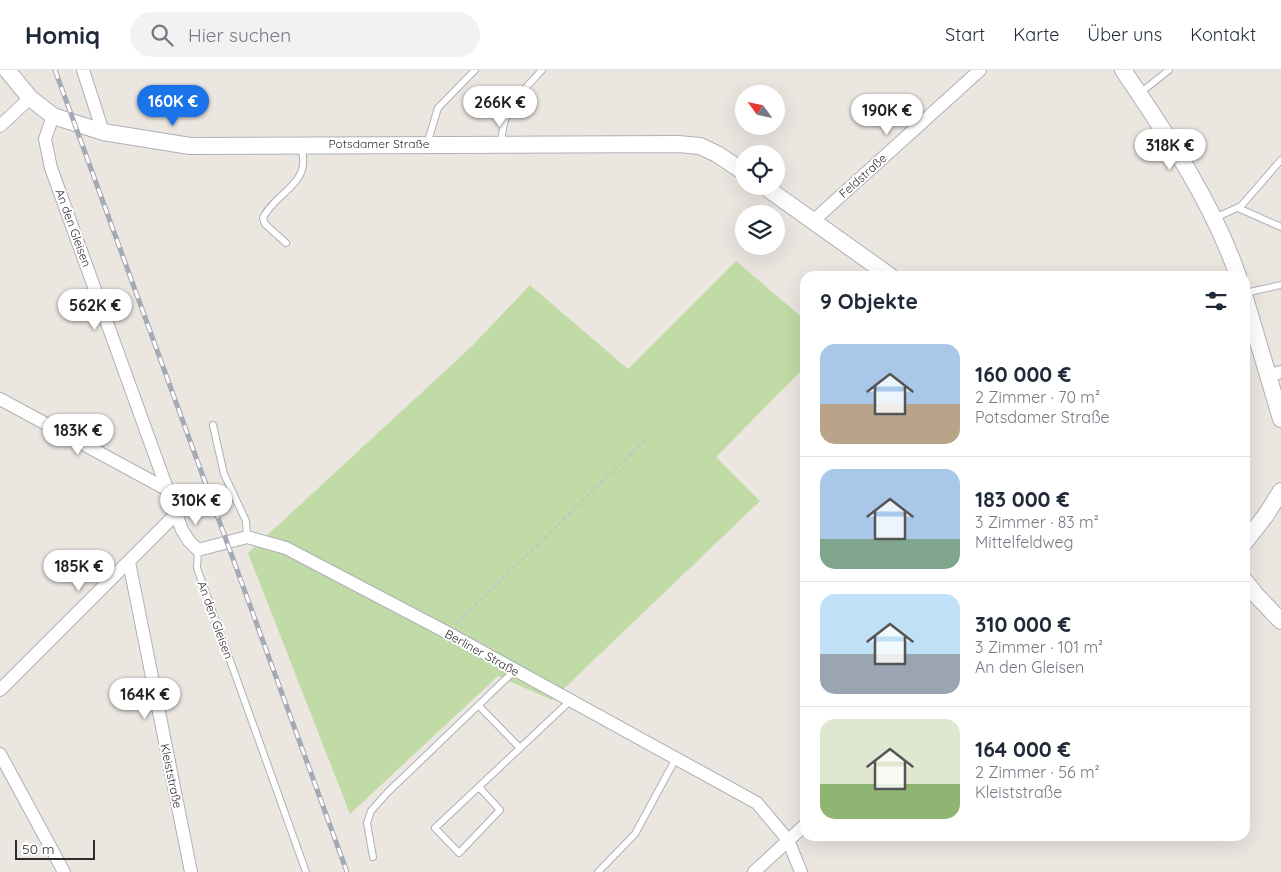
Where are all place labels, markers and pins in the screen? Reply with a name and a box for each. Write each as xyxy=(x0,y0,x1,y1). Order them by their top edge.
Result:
pin: 160K € xyxy=(132,85,214,127)
pin: 266K € xyxy=(459,85,541,128)
pin: 190K € xyxy=(846,93,928,136)
pin: 318K € xyxy=(1129,128,1211,171)
pin: 562K € xyxy=(54,288,136,331)
pin: 183K € xyxy=(37,414,119,456)
pin: 310K € xyxy=(155,484,237,526)
pin: 185K € xyxy=(38,550,120,592)
pin: 164K € xyxy=(104,678,186,720)

